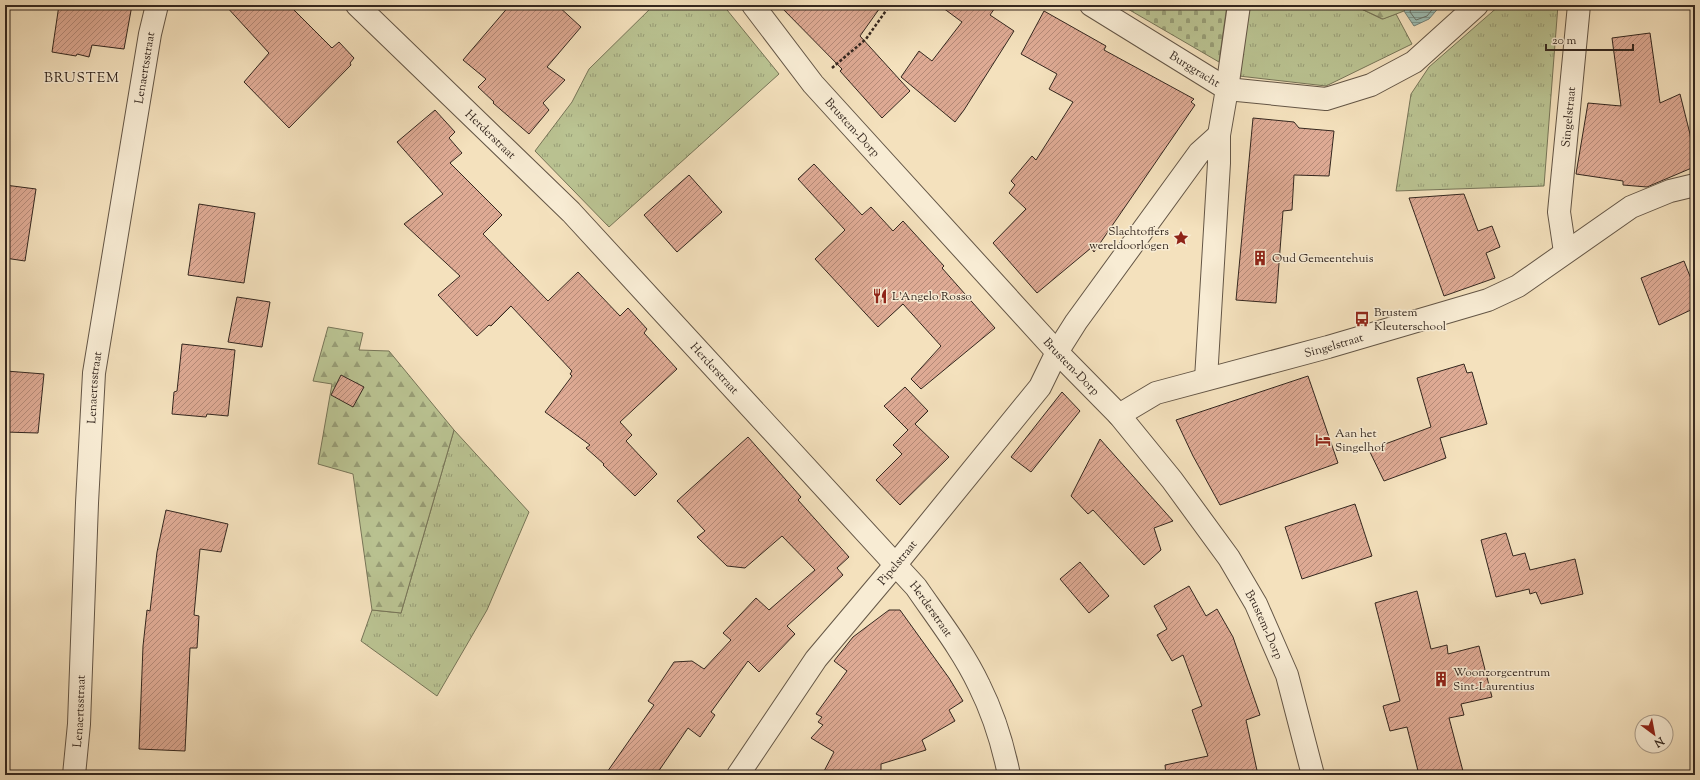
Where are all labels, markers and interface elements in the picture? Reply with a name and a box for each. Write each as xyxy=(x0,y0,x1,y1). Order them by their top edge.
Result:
scale bar xyxy=(1546,26,1633,52)
street label: Lenaertsstraat xyxy=(131,30,160,105)
text: 20 m xyxy=(1552,32,1577,50)
street label: Burggracht xyxy=(1165,47,1223,93)
district label: BRUSTEM xyxy=(44,69,120,89)
street label: Singelstraat xyxy=(1557,86,1581,148)
street label: Brustem-Dorp xyxy=(820,95,884,162)
street label: Herderstraat xyxy=(460,106,520,164)
place label: Slachtoffers wereldoorlogen xyxy=(1089,223,1169,255)
place icon: Slachtoffers wereldoorlogen xyxy=(1172,229,1190,247)
building icon: Oud Gemeentehuis xyxy=(1251,249,1269,267)
place label: Oud Gemeentehuis xyxy=(1272,250,1374,268)
restaurant icon: L'Angelo Rosso xyxy=(871,287,889,305)
place label: L'Angelo Rosso xyxy=(892,288,972,306)
place label: Brustem Kleuterschool xyxy=(1374,304,1447,336)
bus stop icon: Brustem Kleuterschool xyxy=(1353,310,1371,328)
street label: Singelstraat xyxy=(1302,329,1366,363)
street label: Brustem-Dorp xyxy=(1038,334,1103,400)
street label: Herderstraat xyxy=(685,339,743,399)
street label: Lenaertsstraat xyxy=(83,350,107,424)
place label: Aan het Singelhof xyxy=(1335,425,1386,457)
hotel icon: Aan het Singelhof xyxy=(1314,431,1332,449)
street label: Pipelstraat xyxy=(874,536,922,590)
street label: Herderstraat xyxy=(905,577,956,641)
street label: Brustem-Dorp xyxy=(1240,587,1287,663)
place label: Woonzorgcentrum Sint-Laurentius xyxy=(1453,664,1550,696)
building icon: Woonzorgcentrum Sint-Laurentius xyxy=(1432,670,1450,688)
street label: Lenaertsstraat xyxy=(69,675,91,748)
north arrow xyxy=(1634,714,1674,754)
text: N xyxy=(1651,732,1668,751)

